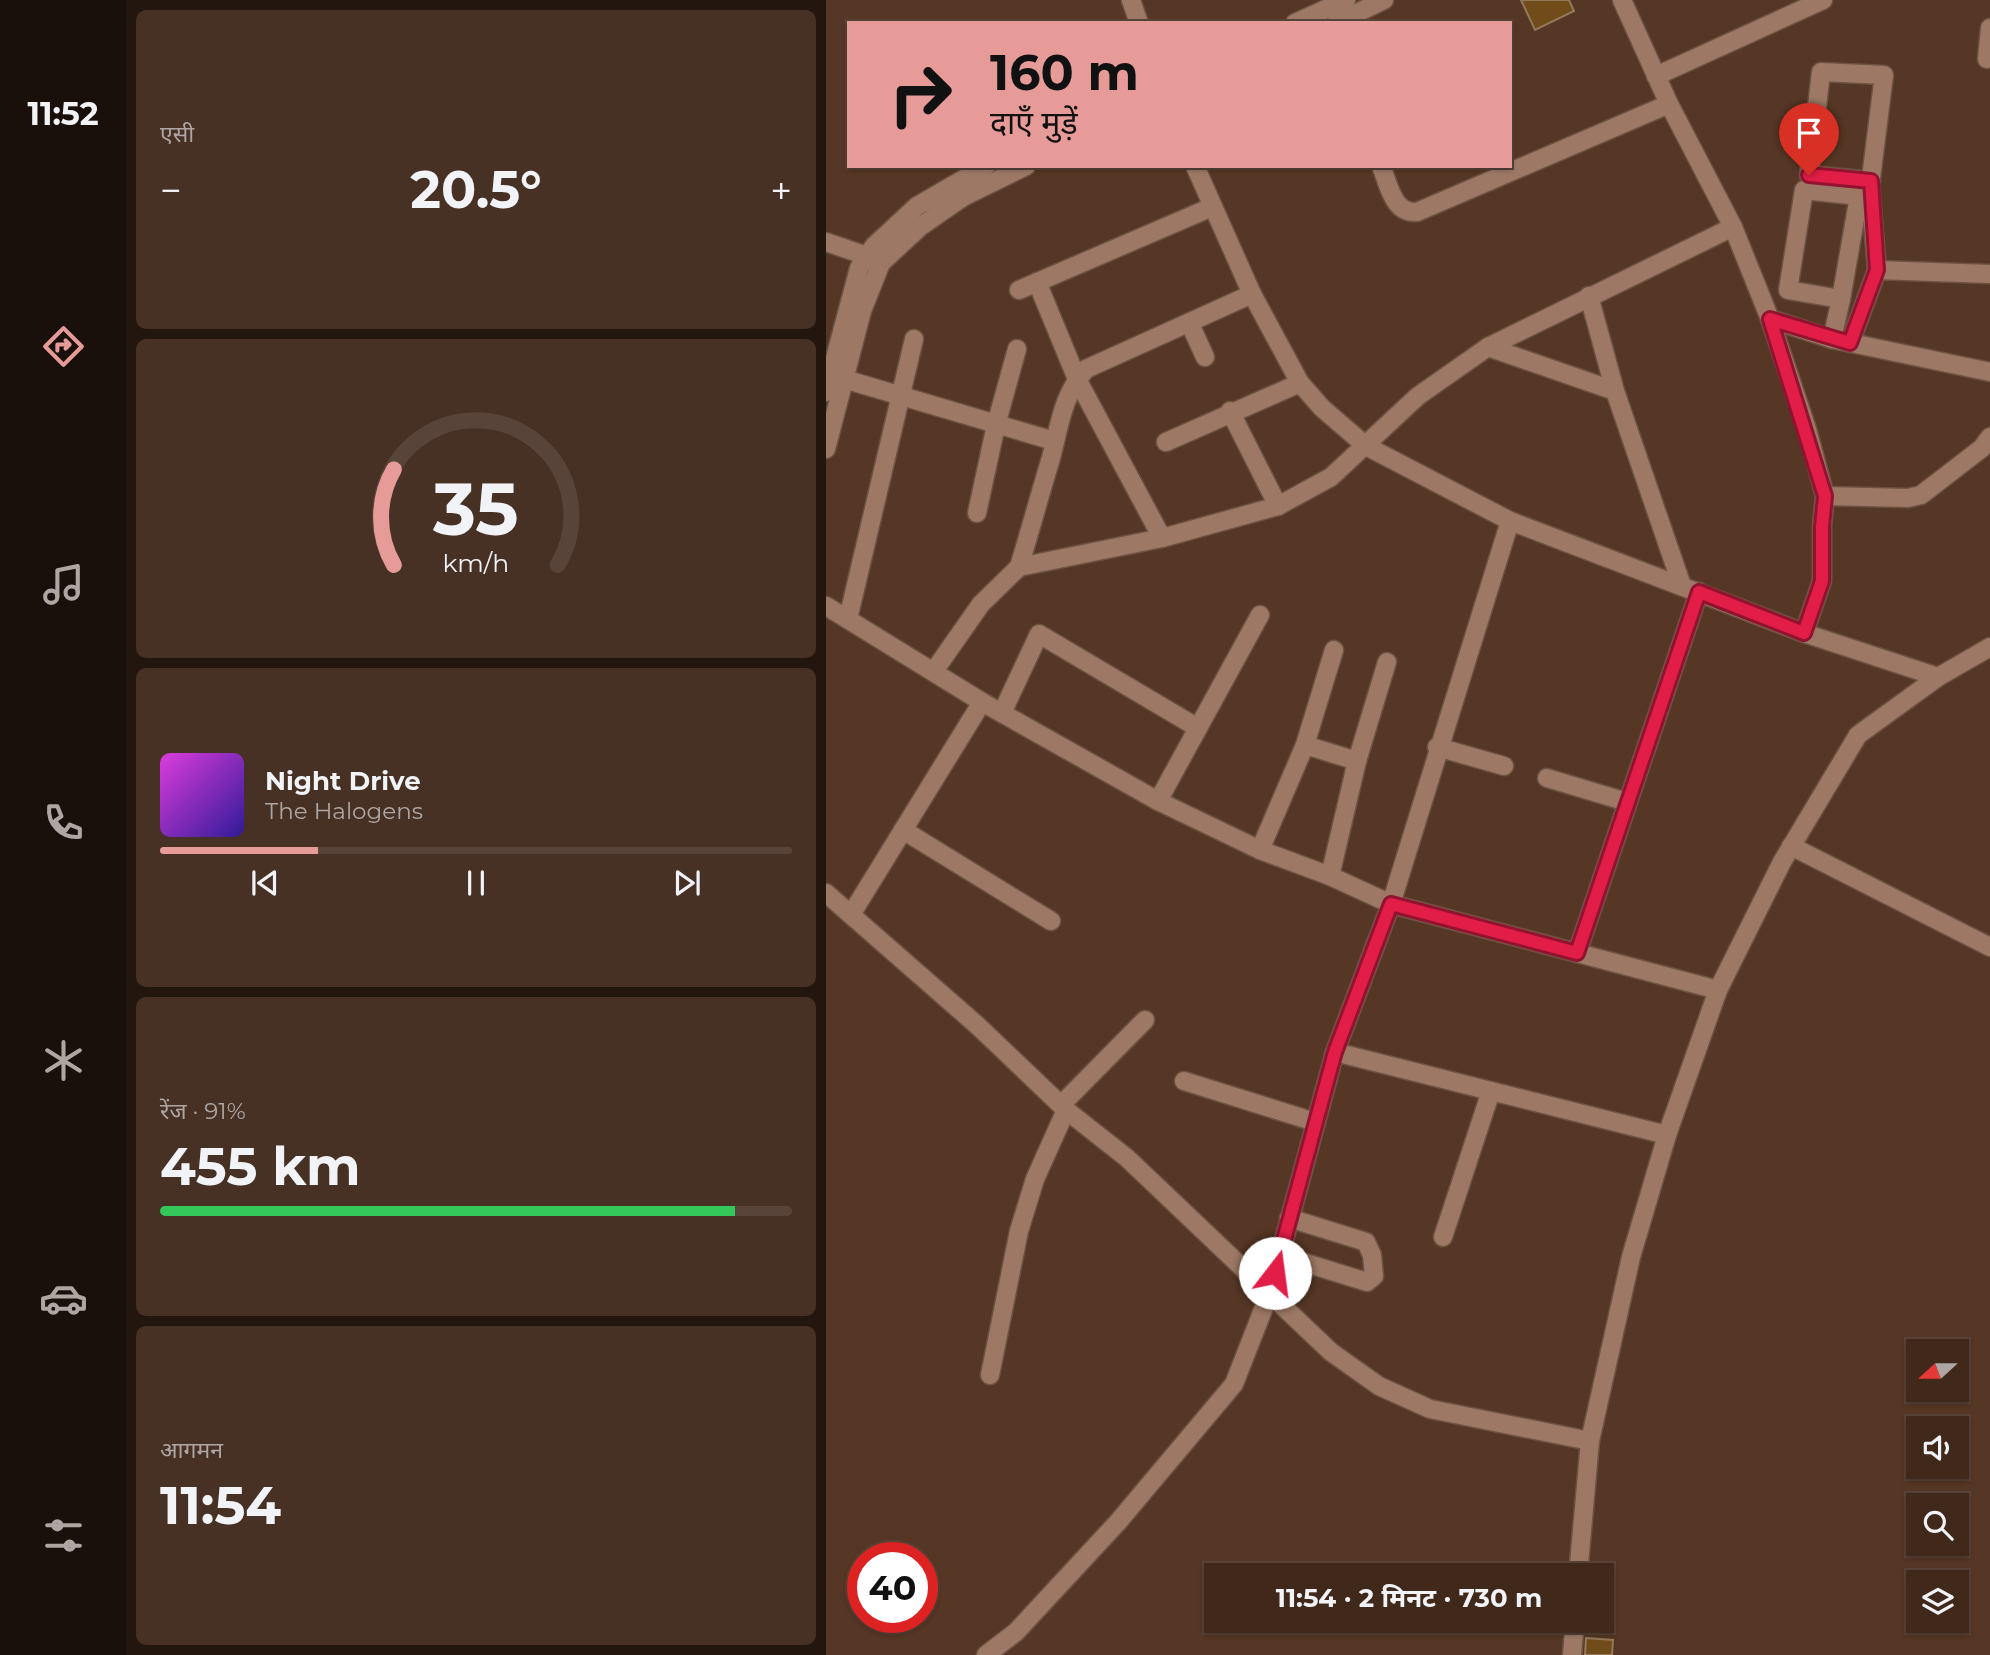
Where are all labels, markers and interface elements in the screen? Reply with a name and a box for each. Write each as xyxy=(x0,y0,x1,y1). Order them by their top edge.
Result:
text: 160 m xyxy=(990,43,1139,102)
icon: right xyxy=(875,49,966,140)
text: 11:52 xyxy=(27,94,99,133)
text: दाएँ मुड़ें xyxy=(990,103,1078,142)
pin xyxy=(1779,103,1839,175)
icon: arrive xyxy=(1790,114,1828,152)
text: एसी xyxy=(160,120,194,148)
text: 20.5° xyxy=(410,158,542,221)
text: − xyxy=(160,167,182,214)
text: + xyxy=(770,167,792,214)
icon: directions xyxy=(39,322,88,371)
text: 35 xyxy=(432,465,519,553)
text: km/h xyxy=(443,547,509,577)
icon: music xyxy=(39,560,88,609)
text: Night Drive xyxy=(265,765,421,797)
text: The Halogens xyxy=(265,797,423,825)
icon: phone xyxy=(39,798,88,847)
icon: previous xyxy=(246,864,284,902)
icon: pause xyxy=(457,864,495,902)
icon: next xyxy=(668,864,706,902)
icon: climate xyxy=(39,1036,88,1085)
text: रेंज · 91% xyxy=(160,1097,246,1125)
text: 455 km xyxy=(160,1135,361,1198)
position arrow xyxy=(1238,1236,1312,1310)
icon: car xyxy=(39,1274,88,1323)
north arrow xyxy=(1906,1339,1969,1402)
map controls xyxy=(1906,1339,1969,1633)
button: sound xyxy=(1906,1416,1969,1479)
text: आगमन xyxy=(160,1436,223,1464)
text: 11:54 xyxy=(160,1474,281,1537)
button: search xyxy=(1906,1493,1969,1556)
icon: filters xyxy=(39,1511,88,1560)
speed limit sign: 40 xyxy=(847,1542,938,1633)
button: layers xyxy=(1906,1570,1969,1633)
text: 11:54 · 2 मिनट · 730 m xyxy=(1276,1582,1542,1614)

